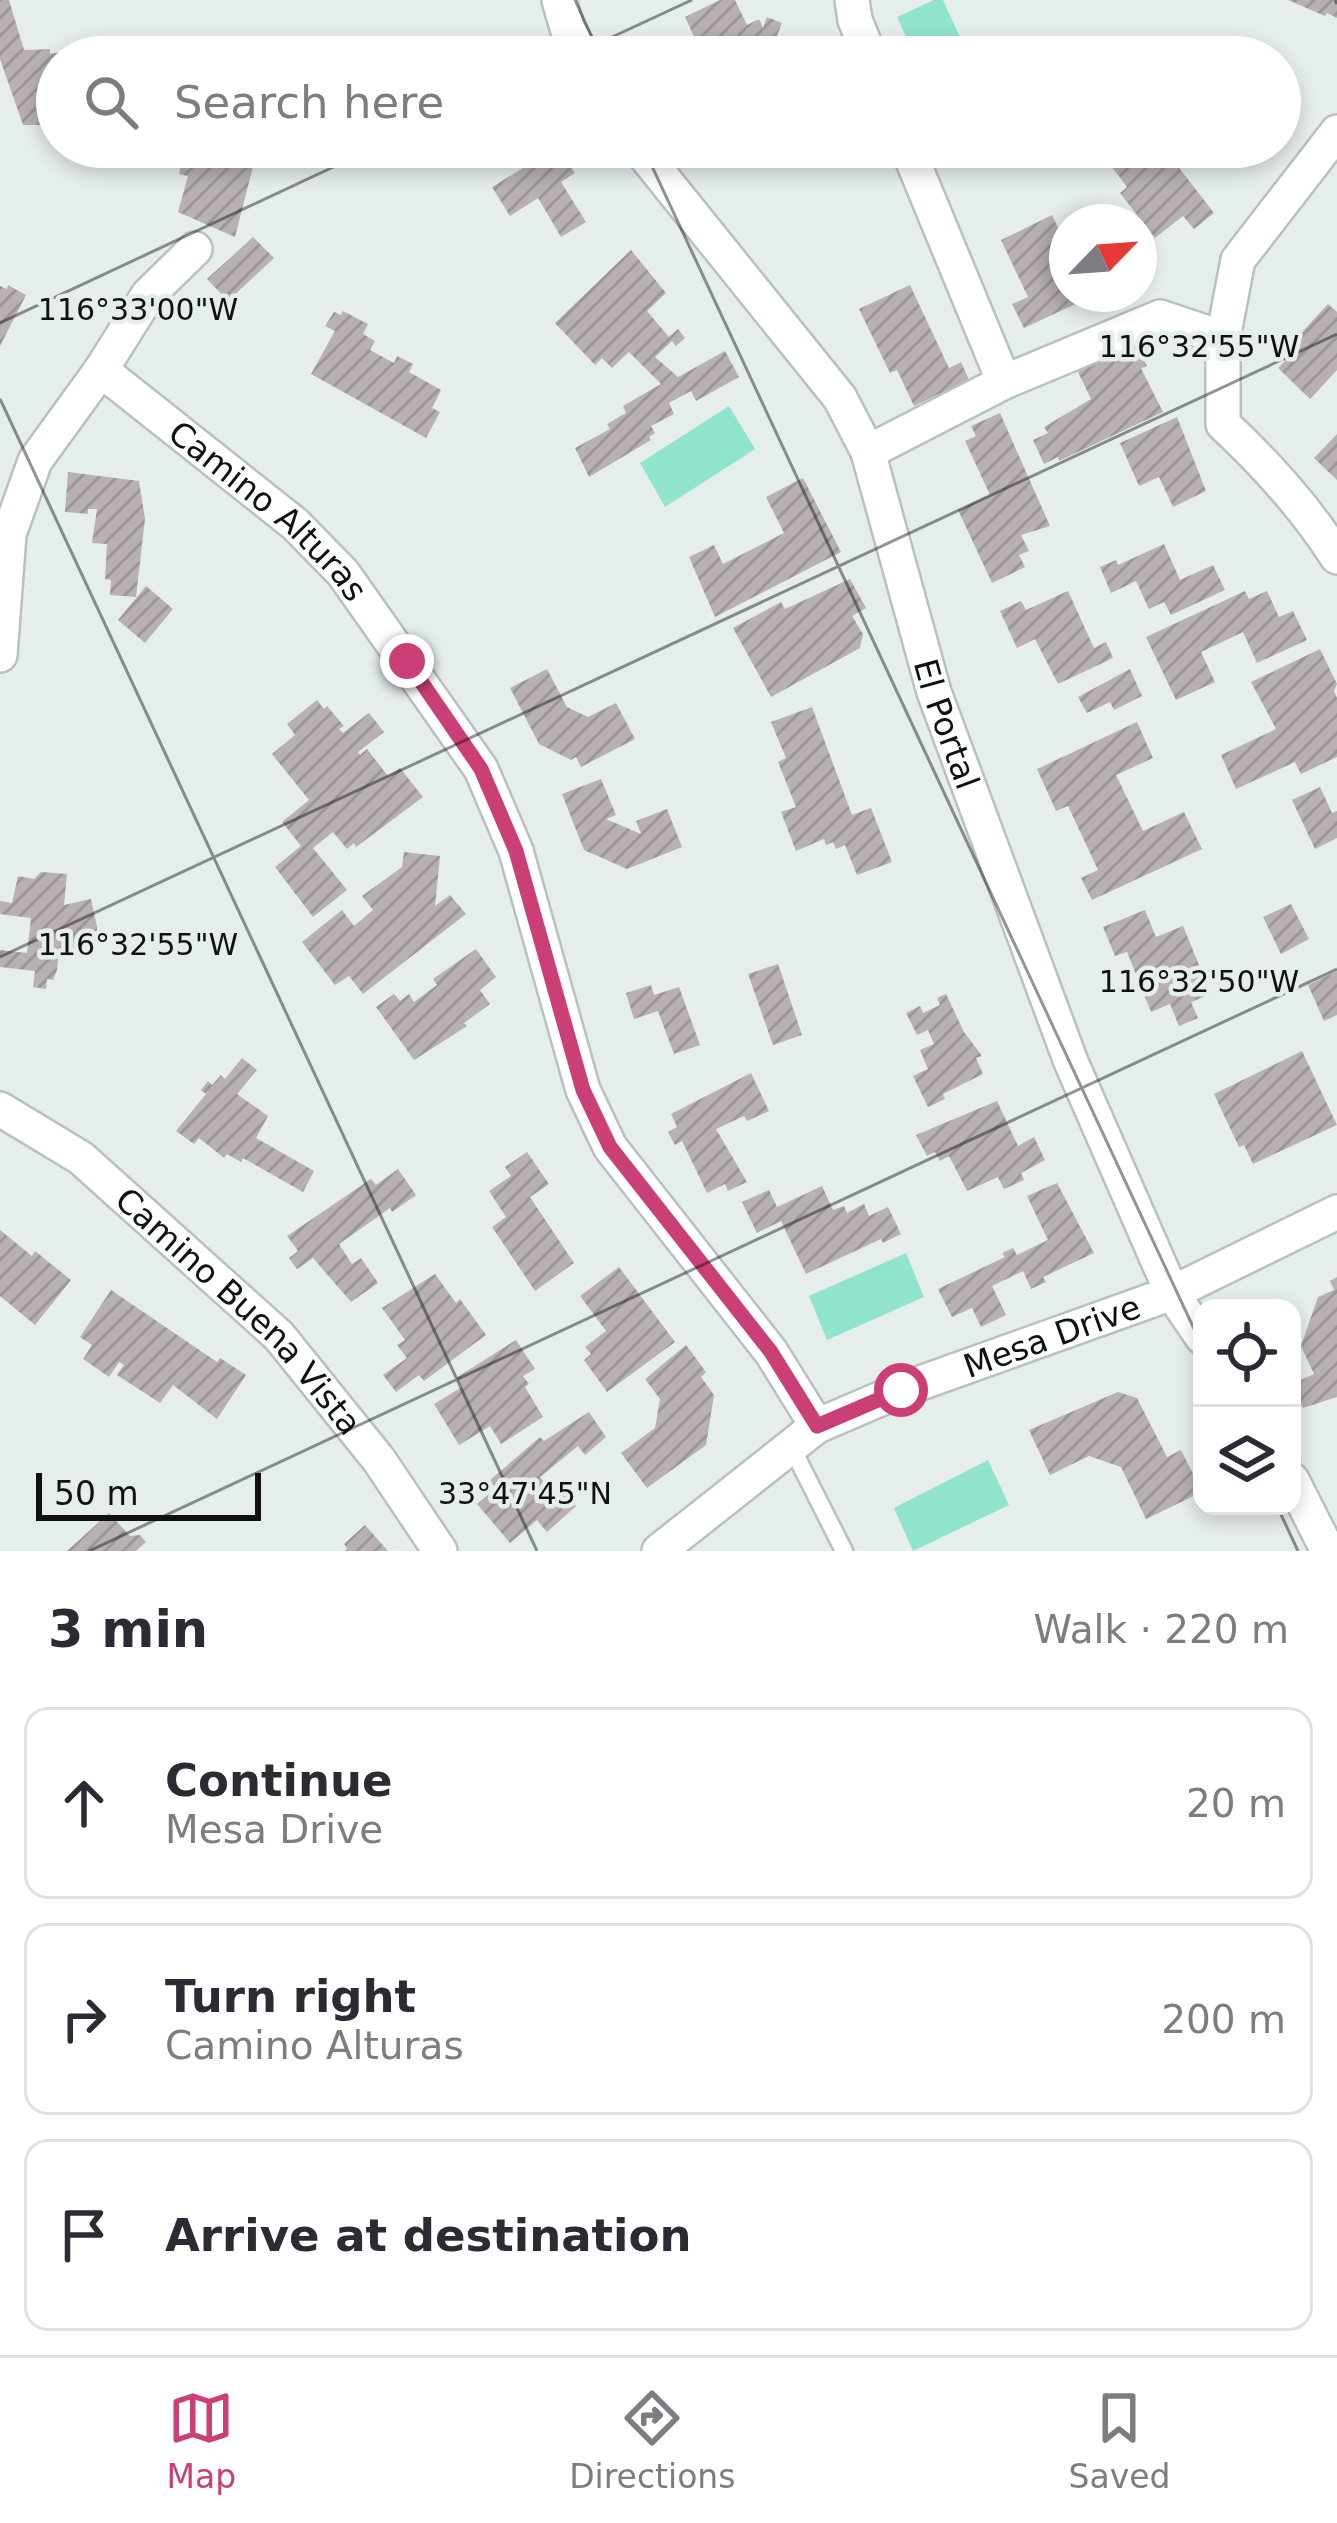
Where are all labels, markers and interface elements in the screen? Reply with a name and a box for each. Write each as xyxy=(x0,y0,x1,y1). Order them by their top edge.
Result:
search box xyxy=(36,36,1301,168)
icon: search xyxy=(78,69,144,135)
text: Search here xyxy=(174,76,444,129)
north arrow xyxy=(1049,204,1157,312)
text: 116°33'00"W xyxy=(38,292,238,327)
text: 116°32'55"W xyxy=(1099,329,1299,364)
street label: Camino Alturas xyxy=(161,413,375,608)
route end xyxy=(380,634,434,688)
street label: El Portal xyxy=(906,655,987,794)
text: 116°32'55"W xyxy=(38,927,238,962)
text: 116°32'50"W xyxy=(1099,964,1299,999)
street label: Camino Buena Vista xyxy=(108,1180,370,1442)
street label: Mesa Drive xyxy=(958,1287,1145,1386)
map controls xyxy=(1193,1299,1301,1515)
button: locate xyxy=(1193,1299,1301,1407)
route start xyxy=(874,1363,928,1417)
button: layers xyxy=(1193,1407,1301,1515)
scale bar xyxy=(36,1467,261,1520)
text: 50 m xyxy=(54,1474,139,1513)
text: 33°47'45"N xyxy=(438,1476,612,1511)
text: 3 min xyxy=(48,1600,208,1659)
text: Walk · 220 m xyxy=(1034,1607,1289,1652)
text: Continue xyxy=(165,1754,393,1807)
icon: ahead xyxy=(51,1770,117,1836)
text: 20 m xyxy=(1186,1781,1286,1826)
text: Mesa Drive xyxy=(165,1807,383,1852)
text: Turn right xyxy=(165,1970,416,2023)
icon: right xyxy=(51,1986,117,2052)
text: 200 m xyxy=(1161,1997,1286,2042)
text: Camino Alturas xyxy=(165,2023,464,2068)
icon: arrive xyxy=(51,2202,117,2268)
text: Arrive at destination xyxy=(165,2209,691,2262)
tab: Map xyxy=(167,2385,236,2496)
tab: Directions xyxy=(569,2385,735,2496)
tab: Saved xyxy=(1069,2385,1170,2496)

